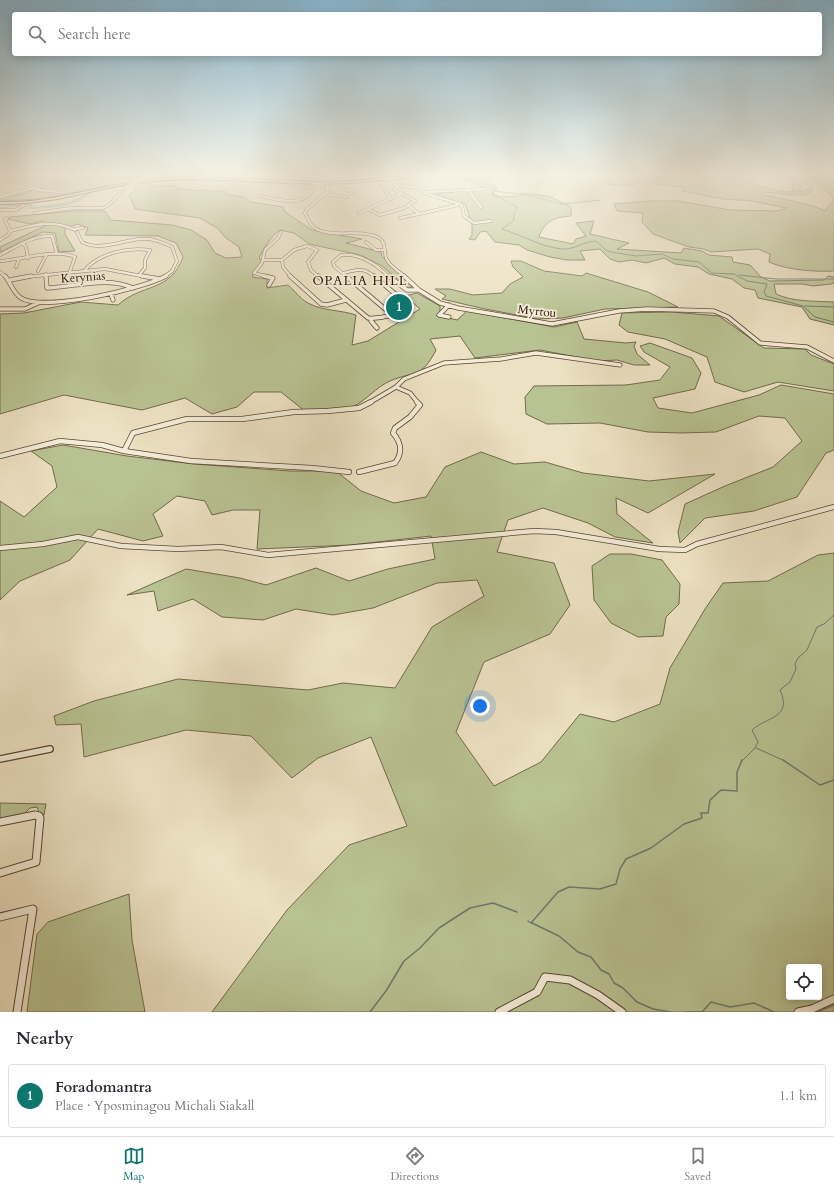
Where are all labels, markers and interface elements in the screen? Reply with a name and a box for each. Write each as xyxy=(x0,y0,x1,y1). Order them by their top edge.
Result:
search box xyxy=(12,12,822,56)
icon: search xyxy=(26,23,48,45)
text: Search here xyxy=(58,24,131,44)
street label: Kerynias xyxy=(60,267,106,287)
district label: OPALIA HILL xyxy=(312,272,408,290)
pin: 1 xyxy=(386,292,412,322)
street label: Myrtou xyxy=(517,301,558,321)
your location xyxy=(470,696,490,716)
map controls xyxy=(786,964,822,1000)
button: locate xyxy=(786,964,822,1000)
text: Nearby xyxy=(16,1027,73,1050)
text: Foradomantra xyxy=(55,1077,152,1097)
text: 1 xyxy=(27,1087,33,1105)
text: 1.1 km xyxy=(779,1087,817,1105)
text: Place · Yposminagou Michali Siakall xyxy=(55,1097,254,1115)
tab: Map xyxy=(123,1145,145,1184)
tab: Directions xyxy=(390,1145,439,1184)
tab: Saved xyxy=(685,1145,711,1184)

